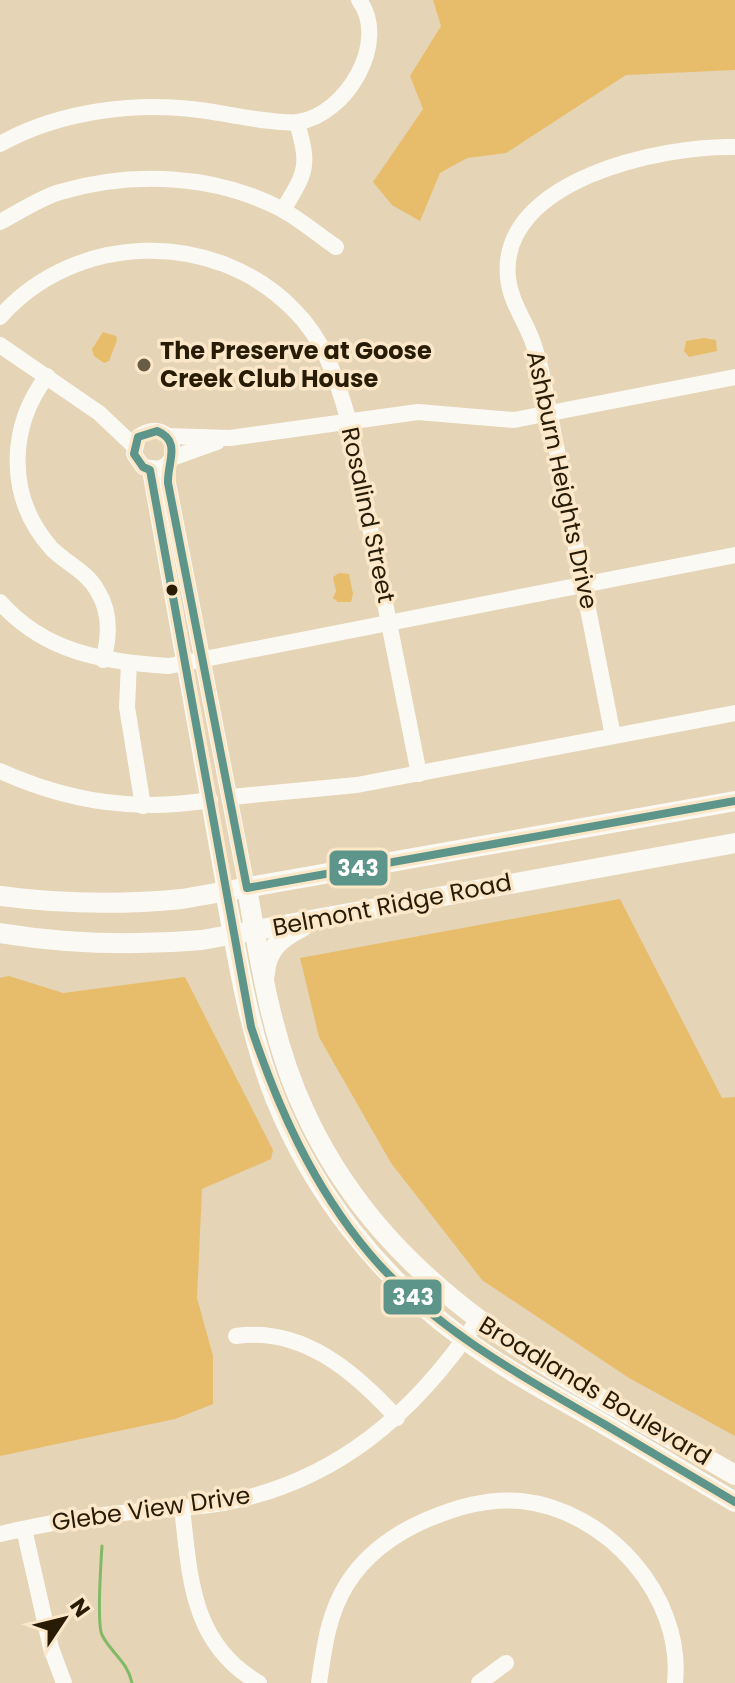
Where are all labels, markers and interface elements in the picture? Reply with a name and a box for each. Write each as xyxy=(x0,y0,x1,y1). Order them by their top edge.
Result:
place label: The Preserve at Goose Creek Club House xyxy=(160,334,432,395)
street label: Ashburn Heights Drive xyxy=(519,348,606,612)
marker: The Preserve at Goose Creek Club House xyxy=(135,356,153,374)
street label: Rosalind Street xyxy=(334,424,403,606)
unlabelled marker xyxy=(164,582,180,598)
line badge: 343 xyxy=(328,849,389,887)
text: 343 xyxy=(337,853,379,884)
street label: Belmont Ridge Road xyxy=(270,865,514,944)
line badge: 343 xyxy=(382,1278,443,1316)
text: 343 xyxy=(392,1282,434,1313)
street label: Broadlands Boulevard xyxy=(473,1308,717,1473)
street label: Glebe View Drive xyxy=(49,1478,252,1539)
north arrow xyxy=(24,1579,104,1659)
text: N xyxy=(63,1592,97,1623)

